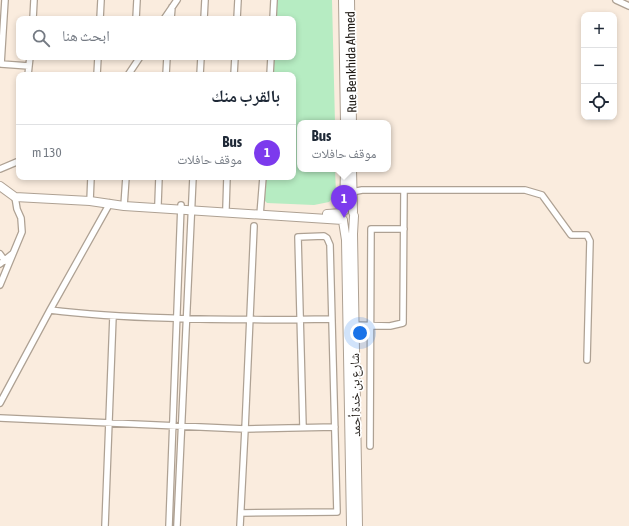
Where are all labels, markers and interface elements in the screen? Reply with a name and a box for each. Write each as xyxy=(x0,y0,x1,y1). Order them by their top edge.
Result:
street label: Rue Benkhida Ahmed xyxy=(343,11,359,113)
map controls xyxy=(581,12,617,120)
button: + xyxy=(581,12,617,48)
search box xyxy=(16,16,296,60)
icon: search xyxy=(30,27,52,49)
text: ابحث هنا xyxy=(62,27,110,44)
button: − xyxy=(581,48,617,84)
button: locate xyxy=(581,84,617,120)
text: بالقرب منك xyxy=(211,86,280,106)
popup xyxy=(297,120,391,172)
text: Bus xyxy=(312,127,331,144)
text: Bus xyxy=(222,133,242,150)
text: 130 m xyxy=(32,145,62,160)
text: 1 xyxy=(264,145,270,160)
text: موقف حافلات xyxy=(312,146,376,161)
text: موقف حافلات xyxy=(177,152,242,167)
pin: 1 xyxy=(331,185,357,218)
your location xyxy=(350,323,370,343)
street label: شارع بن خدة أحمد xyxy=(347,353,365,437)

